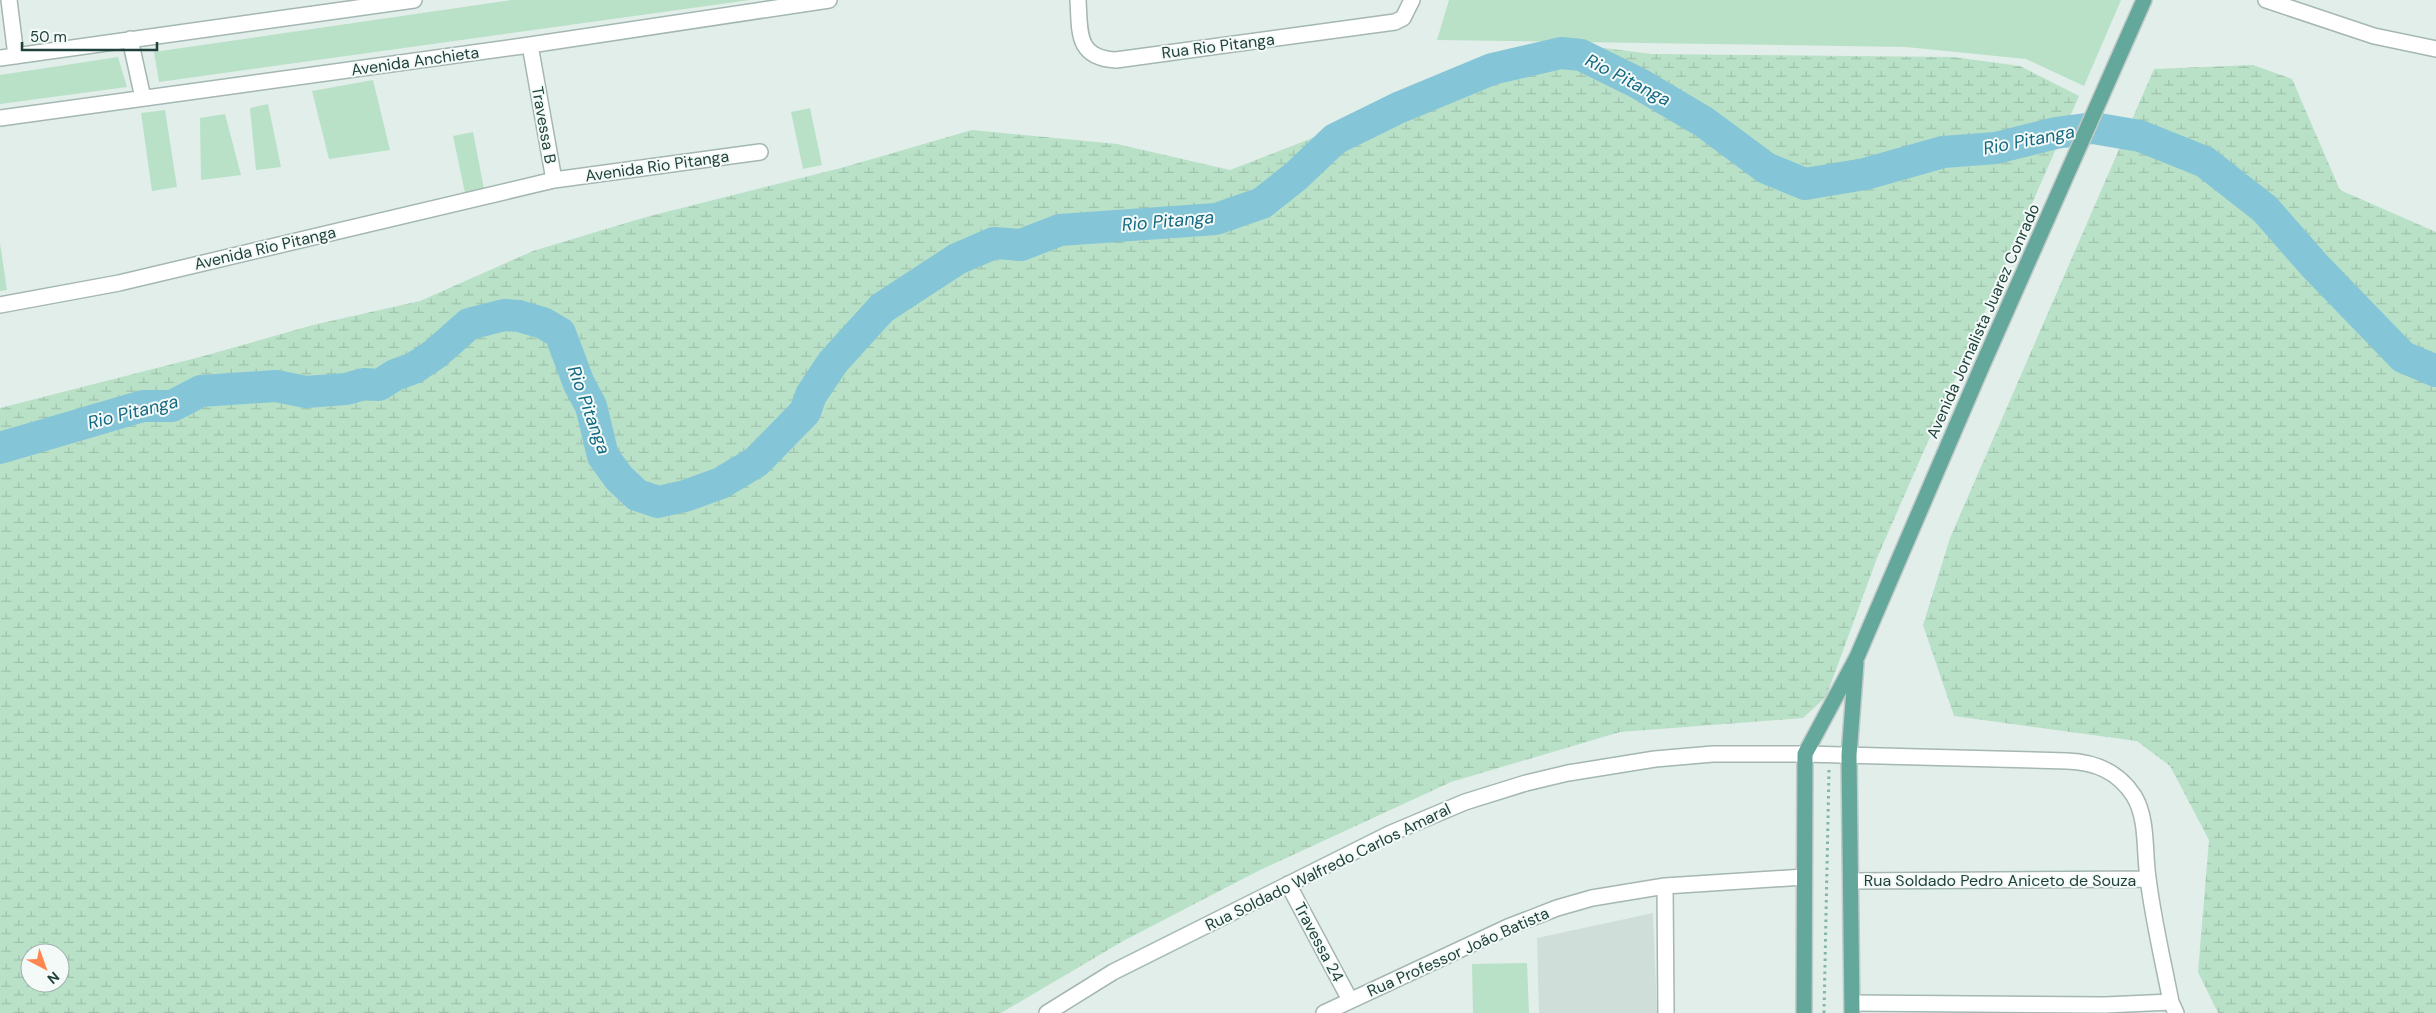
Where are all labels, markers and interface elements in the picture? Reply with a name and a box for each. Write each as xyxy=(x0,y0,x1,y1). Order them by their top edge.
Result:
scale bar xyxy=(22,20,158,52)
text: 50 m xyxy=(30,27,67,47)
street label: Rua Rio Pitanga xyxy=(1160,29,1276,63)
street label: Avenida Anchieta xyxy=(350,42,480,80)
water label: Rio Pitanga xyxy=(1581,48,1675,112)
street label: Travessa B xyxy=(527,85,561,165)
water label: Rio Pitanga xyxy=(1981,119,2077,161)
street label: Avenida Rio Pitanga xyxy=(584,146,730,186)
street label: Avenida Jornalista Juarez Conrado xyxy=(1922,200,2044,442)
water label: Rio Pitanga xyxy=(1121,205,1215,237)
street label: Avenida Rio Pitanga xyxy=(192,221,338,275)
water label: Rio Pitanga xyxy=(562,362,616,458)
water label: Rio Pitanga xyxy=(85,389,181,435)
street label: Rua Soldado Walfredo Carlos Amaral xyxy=(1202,798,1454,936)
street label: Rua Soldado Pedro Aniceto de Souza xyxy=(1864,870,2136,891)
street label: Travessa 24 xyxy=(1289,899,1349,986)
street label: Rua Professor João Batista xyxy=(1364,902,1552,1002)
north arrow xyxy=(20,943,70,993)
text: N xyxy=(44,968,63,988)

